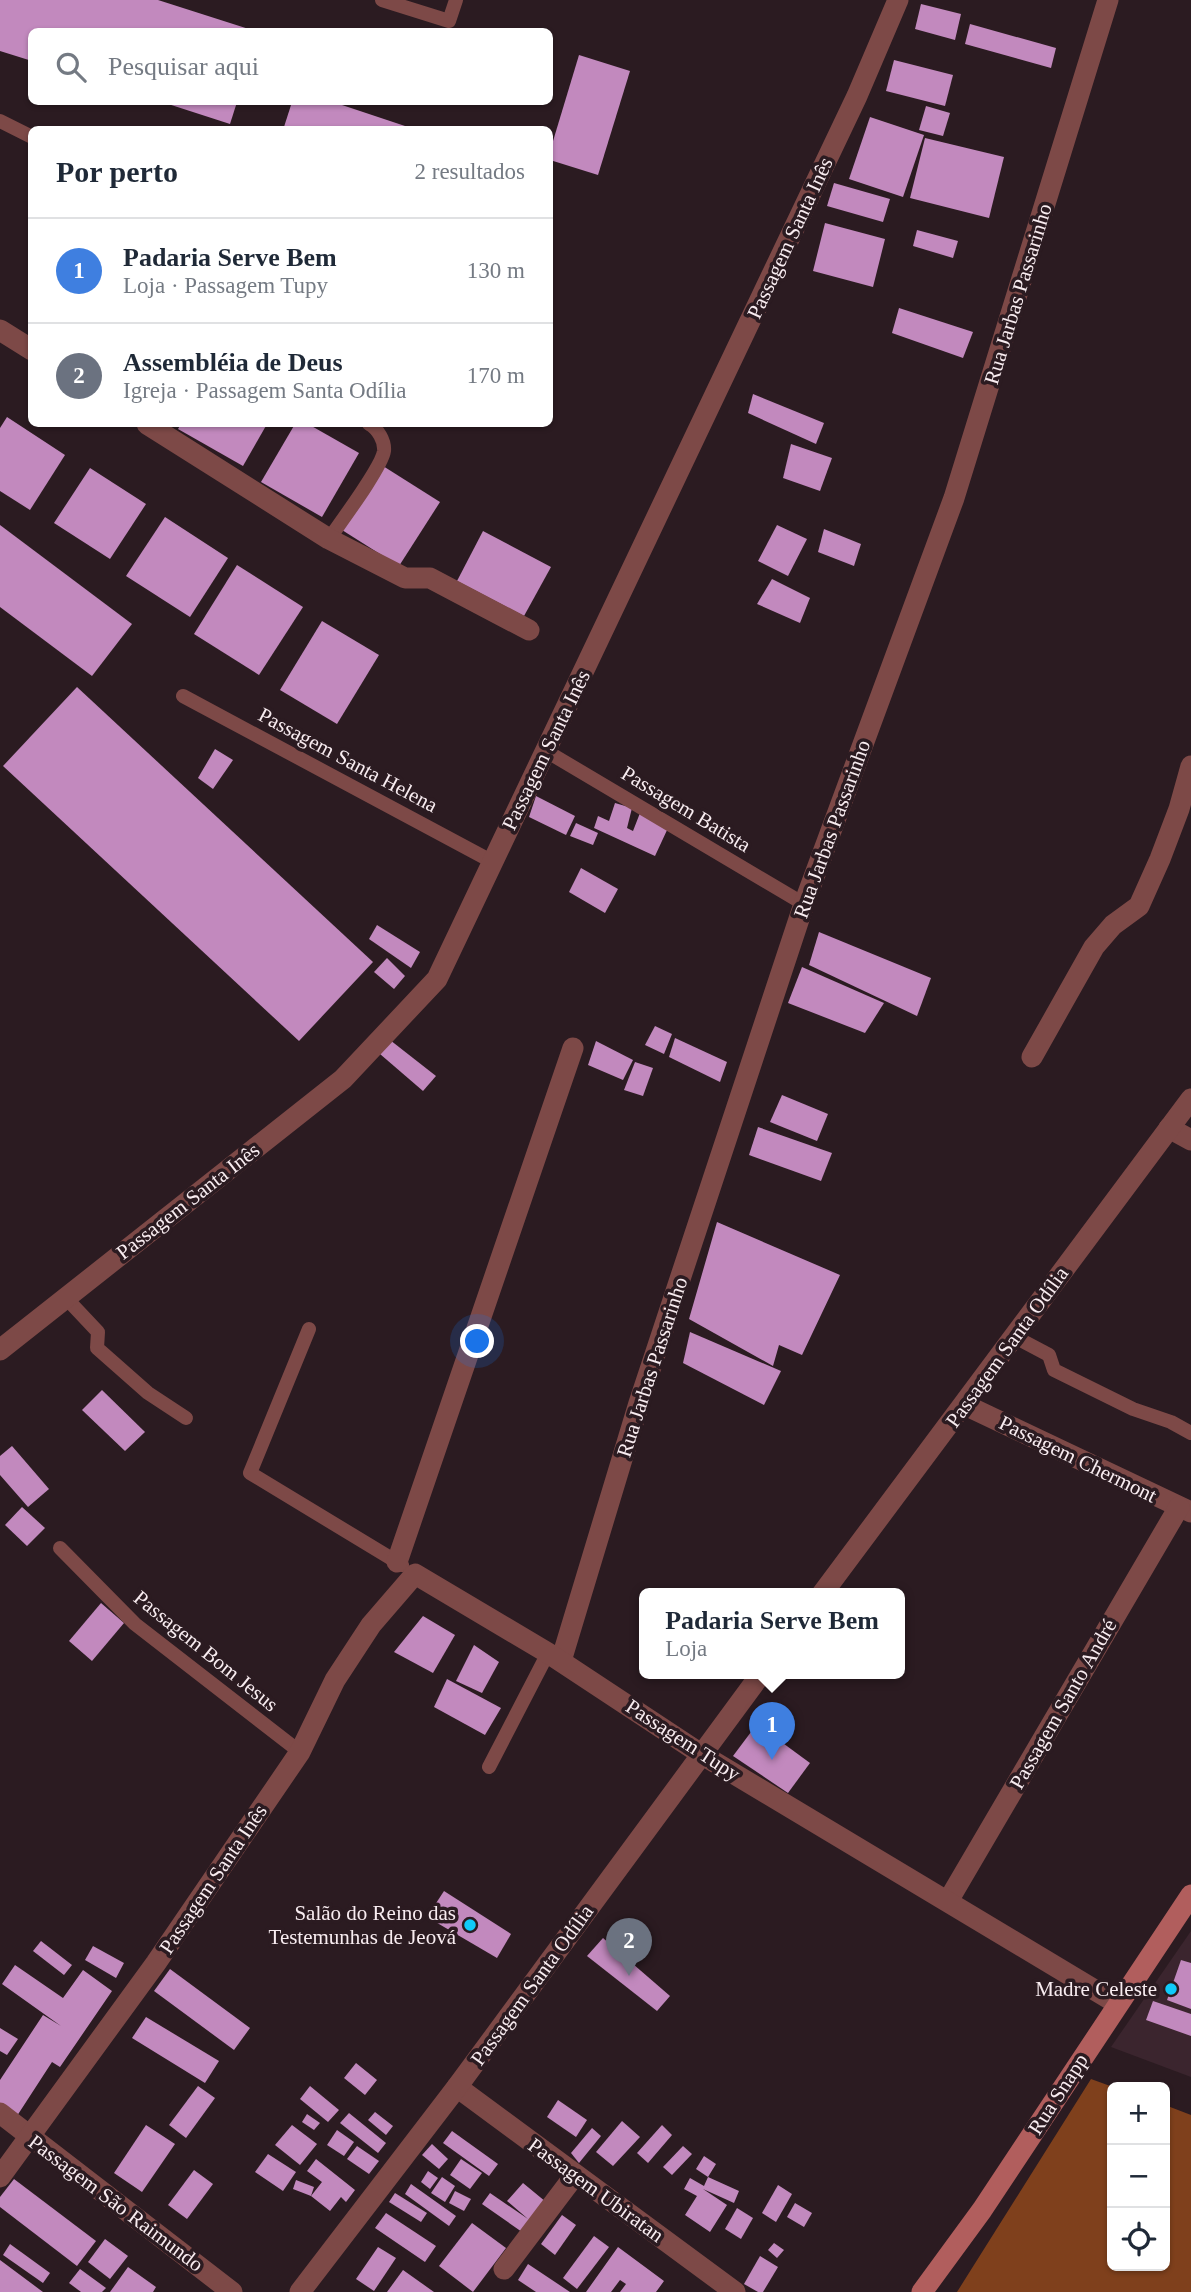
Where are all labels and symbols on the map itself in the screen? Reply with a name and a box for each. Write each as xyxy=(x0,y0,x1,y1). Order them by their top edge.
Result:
street label: Passagem Santa Inês xyxy=(742,154,838,322)
street label: Rua Jarbas Passarinho xyxy=(979,201,1057,387)
street label: Passagem Santa Inês xyxy=(497,666,595,834)
street label: Passagem Santa Helena xyxy=(254,703,442,818)
street label: Rua Jarbas Passarinho xyxy=(789,737,875,921)
street label: Passagem Batista xyxy=(617,761,756,857)
street label: Passagem Santa Inês xyxy=(112,1138,264,1264)
street label: Passagem Santa Odília xyxy=(941,1262,1074,1432)
street label: Rua Jarbas Passarinho xyxy=(612,1274,692,1460)
your location xyxy=(460,1324,494,1358)
street label: Passagem Chermont xyxy=(995,1411,1161,1508)
street label: Passagem Bom Jesus xyxy=(129,1586,283,1716)
street label: Passagem Santo André xyxy=(1004,1615,1122,1793)
street label: Passagem Tupy xyxy=(621,1694,745,1786)
pin: 1 xyxy=(749,1702,795,1760)
street label: Passagem Santa Inês xyxy=(154,1800,272,1958)
street label: Passagem Santa Odília xyxy=(466,1900,599,2070)
place label: Salão do Reino das Testemunhas de Jeová xyxy=(269,1901,457,1949)
marker: Salão do Reino das Testemunhas de Jeová xyxy=(462,1917,478,1933)
pin: 2 xyxy=(606,1918,652,1976)
place label: Madre Celeste xyxy=(1035,1977,1157,2001)
marker: Madre Celeste xyxy=(1163,1981,1179,1997)
street label: Rua Snapp xyxy=(1023,2049,1093,2139)
street label: Passagem São Raimundo xyxy=(24,2130,208,2276)
street label: Passagem Ubiratan xyxy=(524,2133,669,2247)

